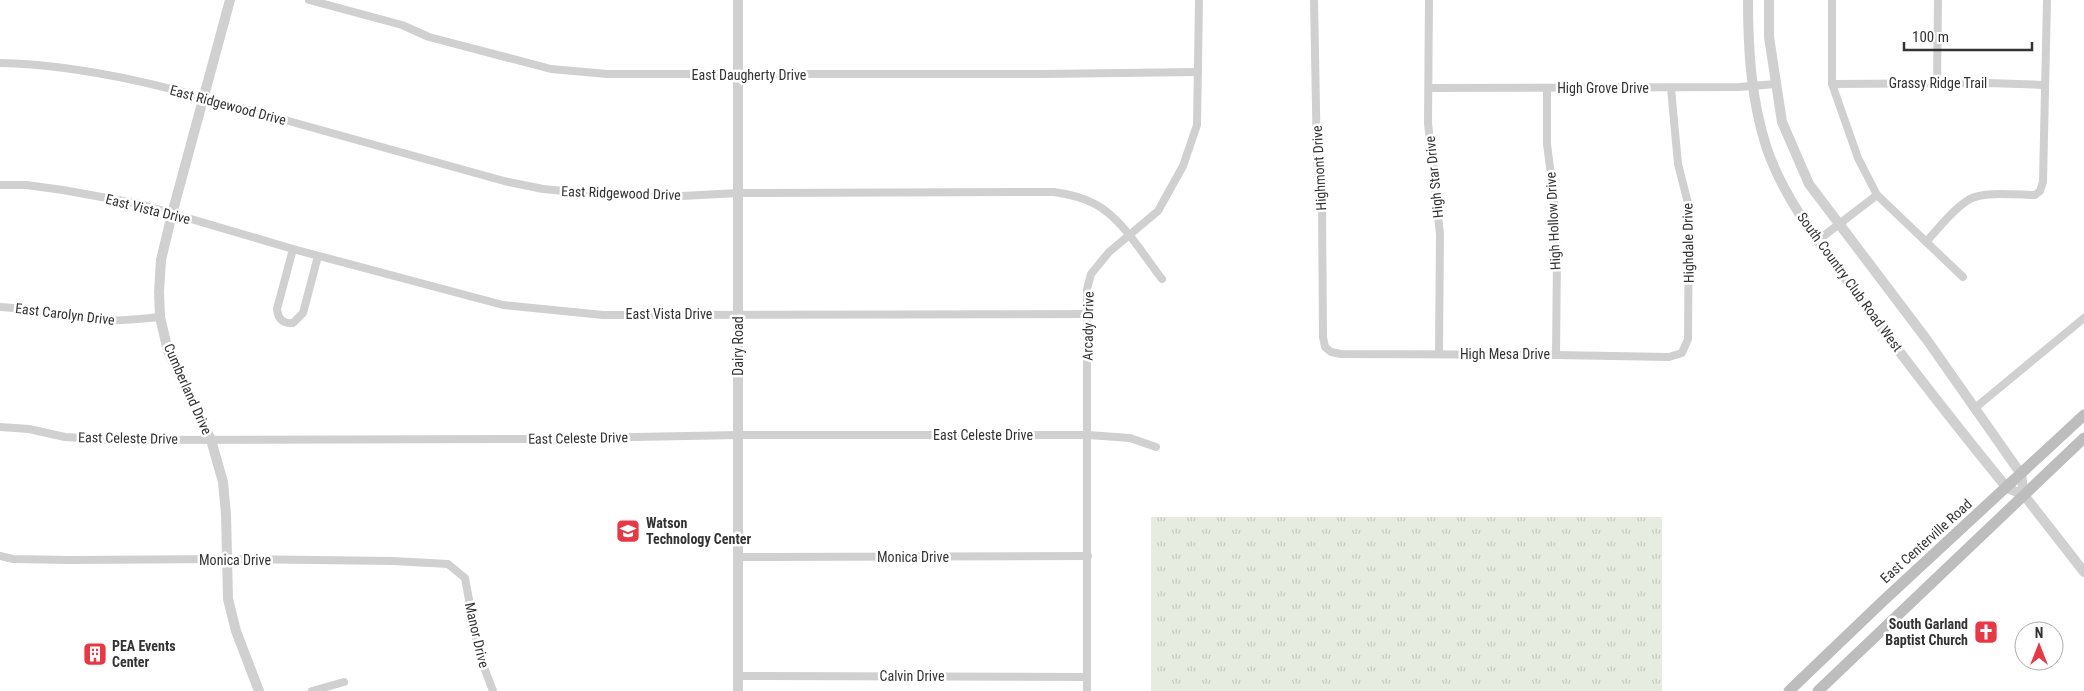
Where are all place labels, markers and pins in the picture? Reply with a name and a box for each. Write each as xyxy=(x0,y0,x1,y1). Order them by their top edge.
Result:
place label: Watson Technology Center xyxy=(646,515,751,547)
school or university icon: Watson Technology Center xyxy=(615,518,641,544)
place label: South Garland Baptist Church xyxy=(1885,616,1968,648)
church icon: South Garland Baptist Church xyxy=(1973,619,1999,645)
place label: PEA Events Center xyxy=(112,638,176,670)
building icon: PEA Events Center xyxy=(82,641,108,667)

